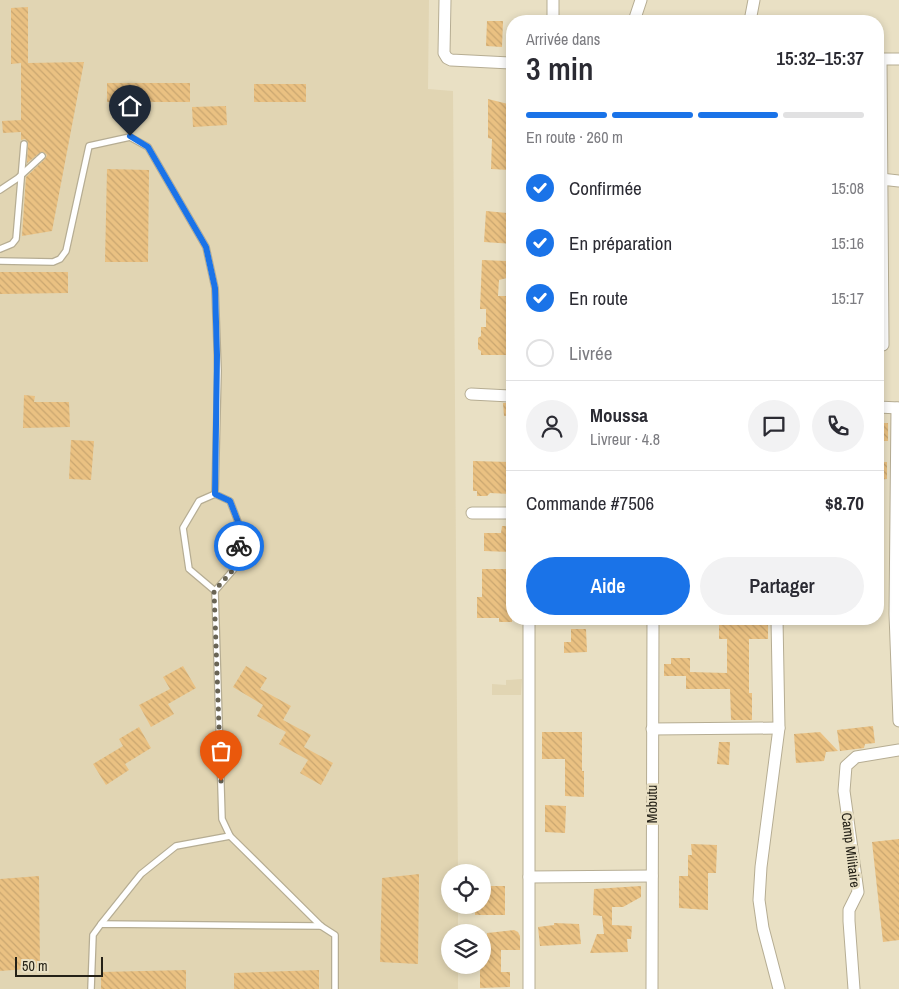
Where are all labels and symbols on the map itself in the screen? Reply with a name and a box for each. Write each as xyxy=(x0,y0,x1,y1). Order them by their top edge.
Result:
pin xyxy=(109,85,151,136)
courier xyxy=(214,521,264,571)
pin xyxy=(200,730,242,781)
street label: Mobutu xyxy=(643,785,661,823)
street label: Camp Militaire xyxy=(837,812,865,888)
scale bar xyxy=(15,954,102,977)

